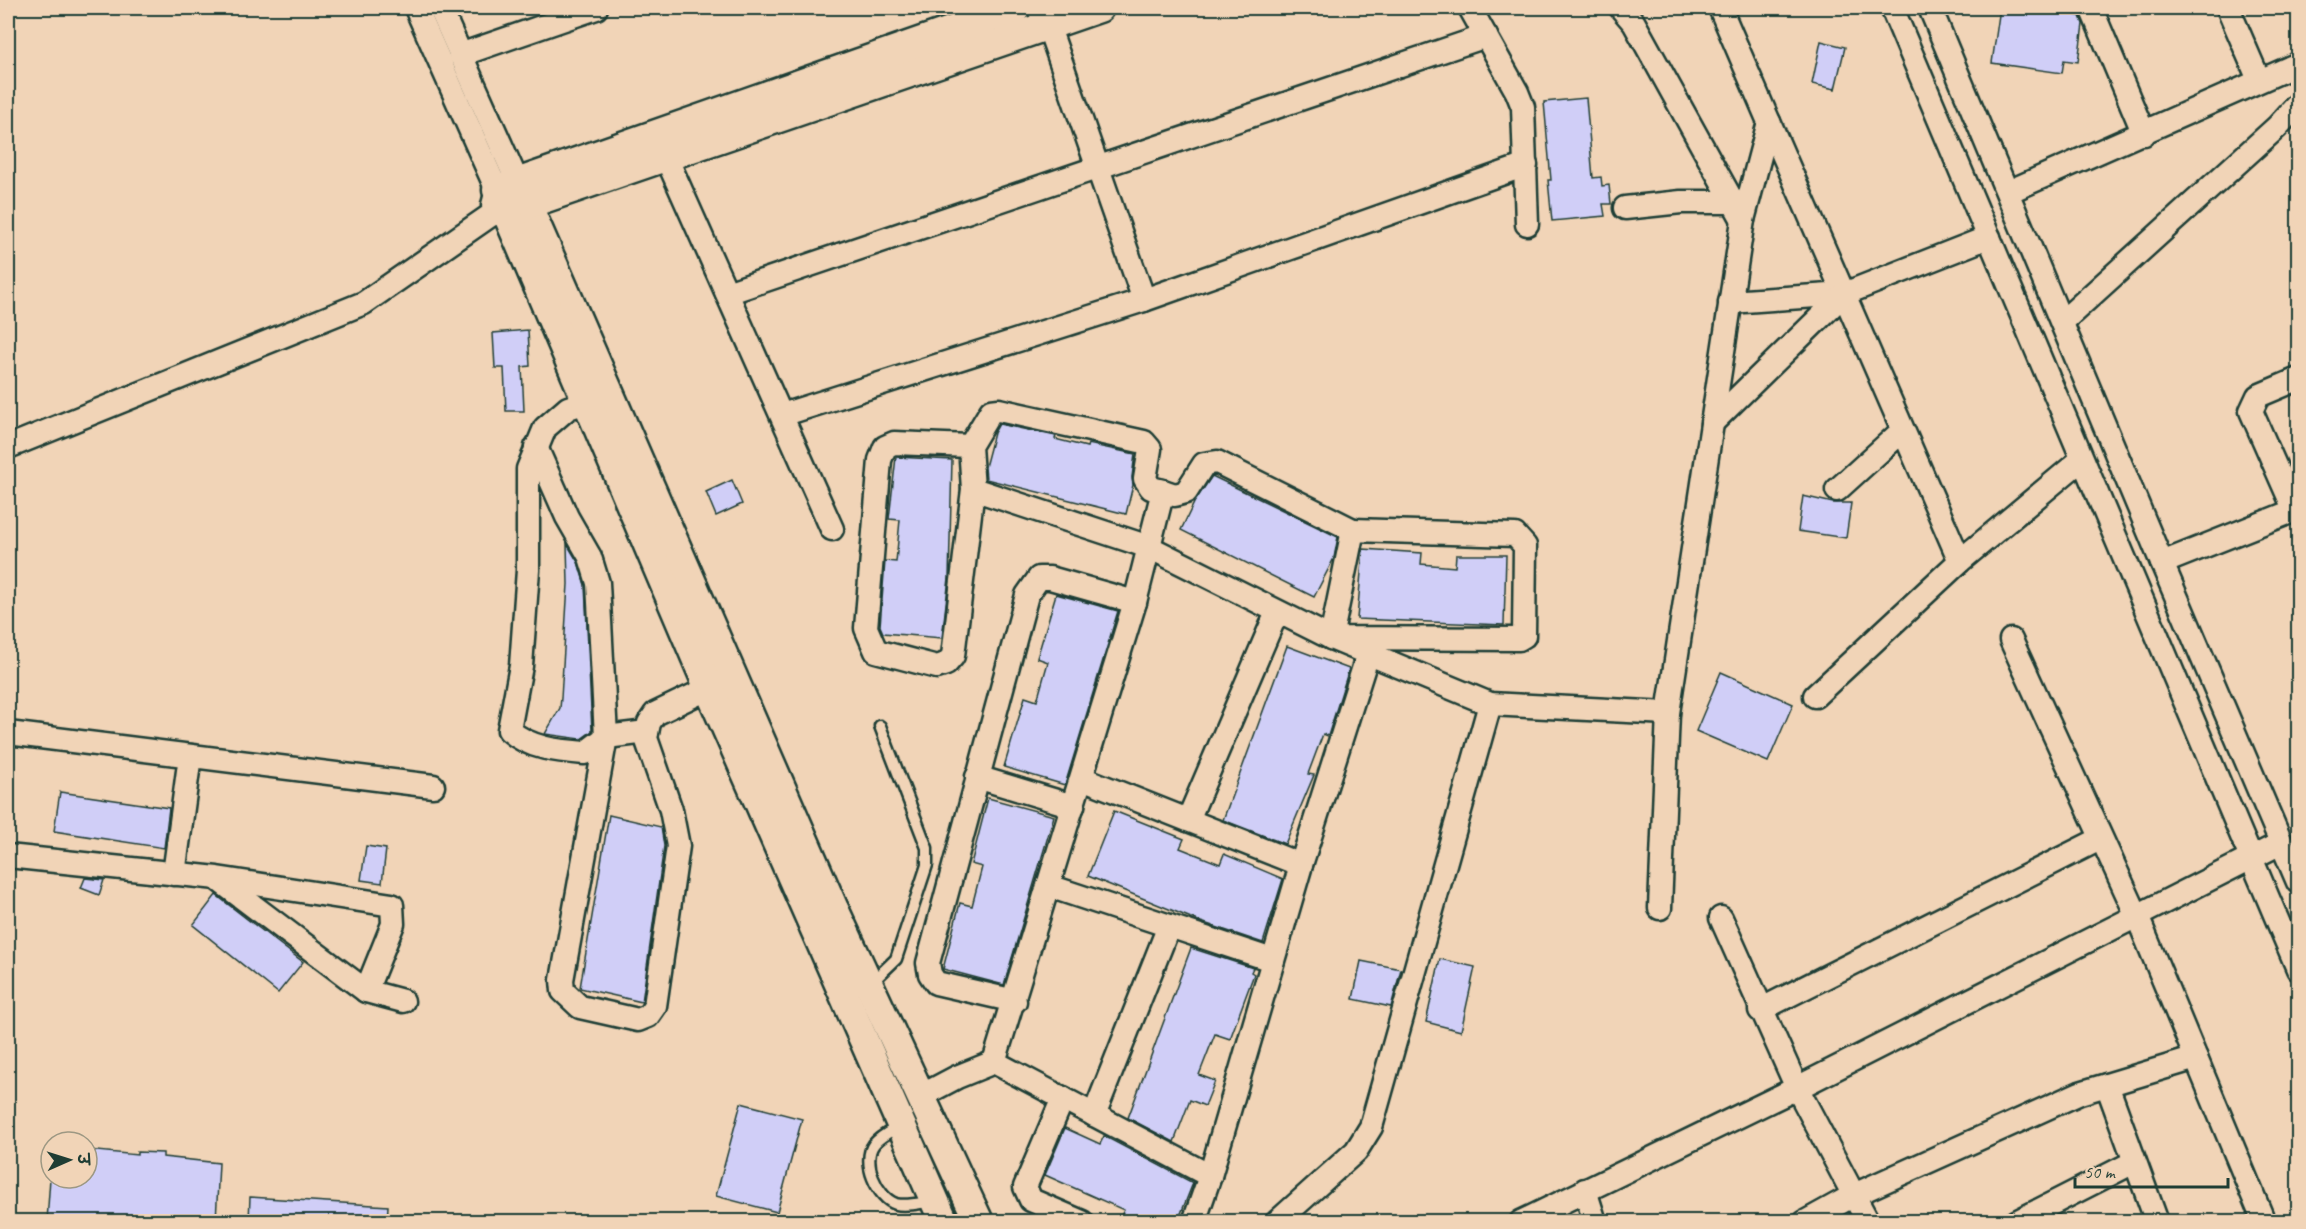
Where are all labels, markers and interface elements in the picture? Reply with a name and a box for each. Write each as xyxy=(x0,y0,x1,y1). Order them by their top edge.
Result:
north arrow xyxy=(39,1130,99,1190)
text: उ xyxy=(73,1151,93,1166)
scale bar xyxy=(2075,1151,2228,1189)
text: 50 m xyxy=(2084,1161,2117,1183)

